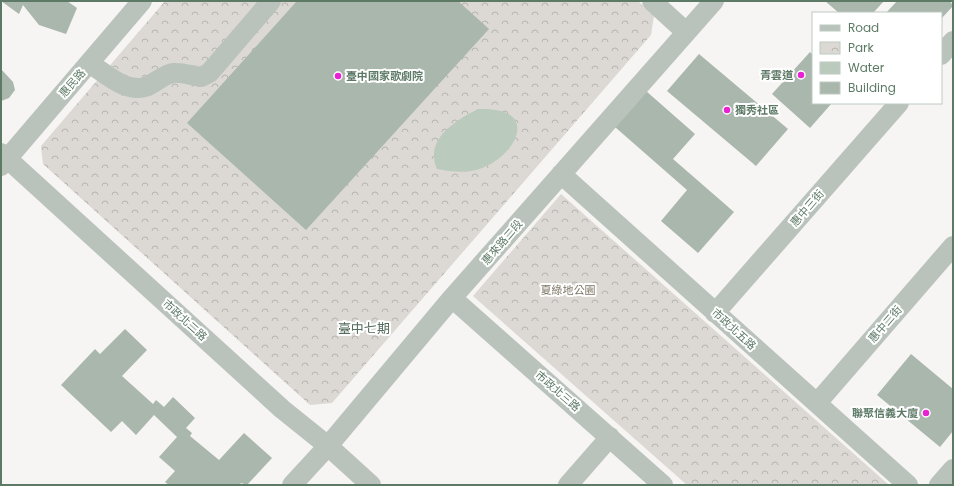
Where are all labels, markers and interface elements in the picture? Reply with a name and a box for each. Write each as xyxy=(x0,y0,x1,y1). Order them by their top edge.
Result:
legend xyxy=(812,12,942,104)
text: Road xyxy=(848,19,879,36)
text: Park xyxy=(848,39,875,56)
text: Water xyxy=(848,59,885,76)
street label: 惠民路 xyxy=(55,65,89,101)
place label: 青雲道 xyxy=(760,67,794,83)
place label: 臺中國家歌劇院 xyxy=(346,68,423,84)
marker: 青雲道 xyxy=(796,70,806,80)
marker: 臺中國家歌劇院 xyxy=(333,71,343,81)
text: Building xyxy=(848,79,896,96)
place label: 獨秀社區 xyxy=(735,102,779,118)
marker: 獨秀社區 xyxy=(722,105,732,115)
street label: 惠中三街 xyxy=(787,186,827,230)
street label: 惠來路二段 xyxy=(478,216,526,268)
park label: 夏綠地公園 xyxy=(541,282,596,298)
street label: 市政北二路 xyxy=(159,296,211,344)
street label: 惠中二街 xyxy=(865,302,905,346)
street label: 市政北五路 xyxy=(708,305,760,353)
district label: 臺中七期 xyxy=(338,319,390,338)
street label: 市政北三路 xyxy=(532,367,584,415)
place label: 聯聚信義大廈 xyxy=(852,405,918,421)
marker: 聯聚信義大廈 xyxy=(921,408,931,418)

